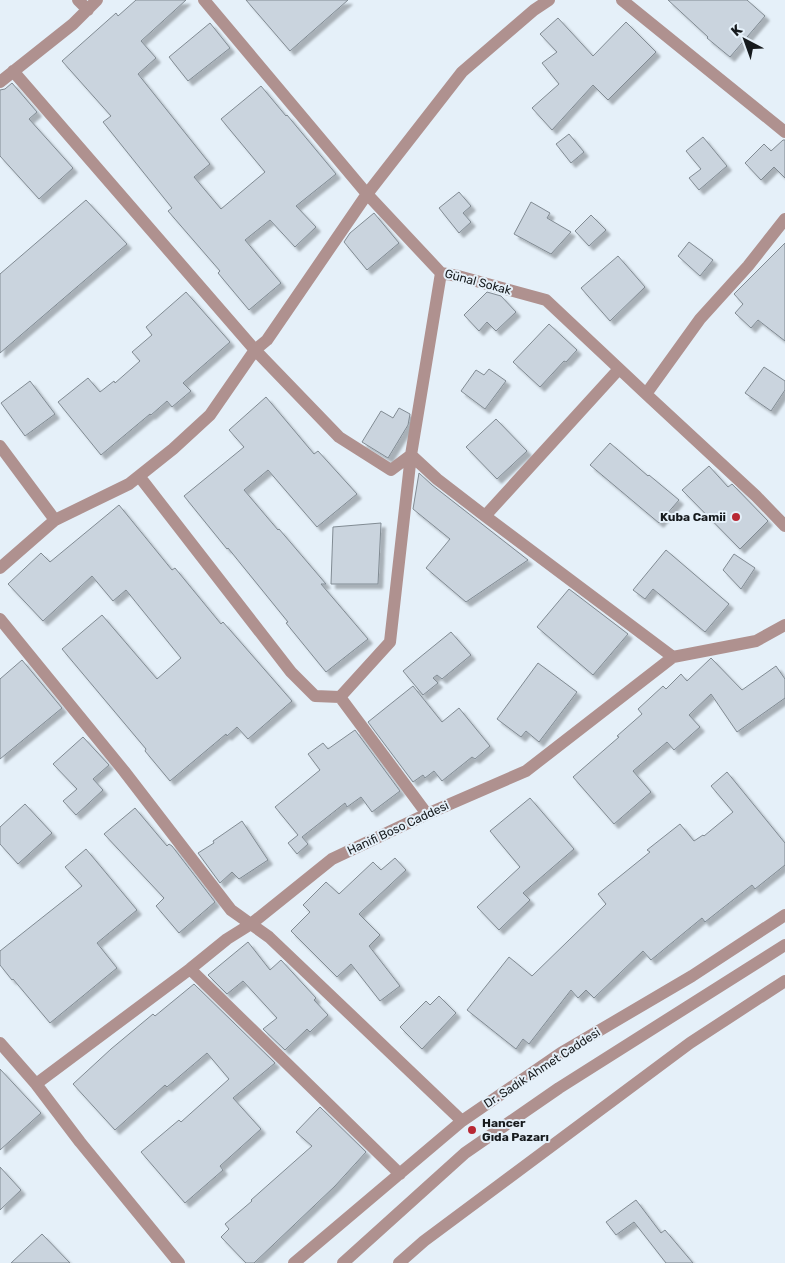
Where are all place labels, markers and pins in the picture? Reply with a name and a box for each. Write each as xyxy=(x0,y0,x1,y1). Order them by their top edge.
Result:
place label: Kuba Camii xyxy=(660,510,726,524)
marker: Kuba Camii xyxy=(730,511,742,523)
place label: Hancer Gıda Pazarı xyxy=(482,1116,549,1144)
marker: Hancer Gıda Pazarı xyxy=(466,1124,478,1136)

